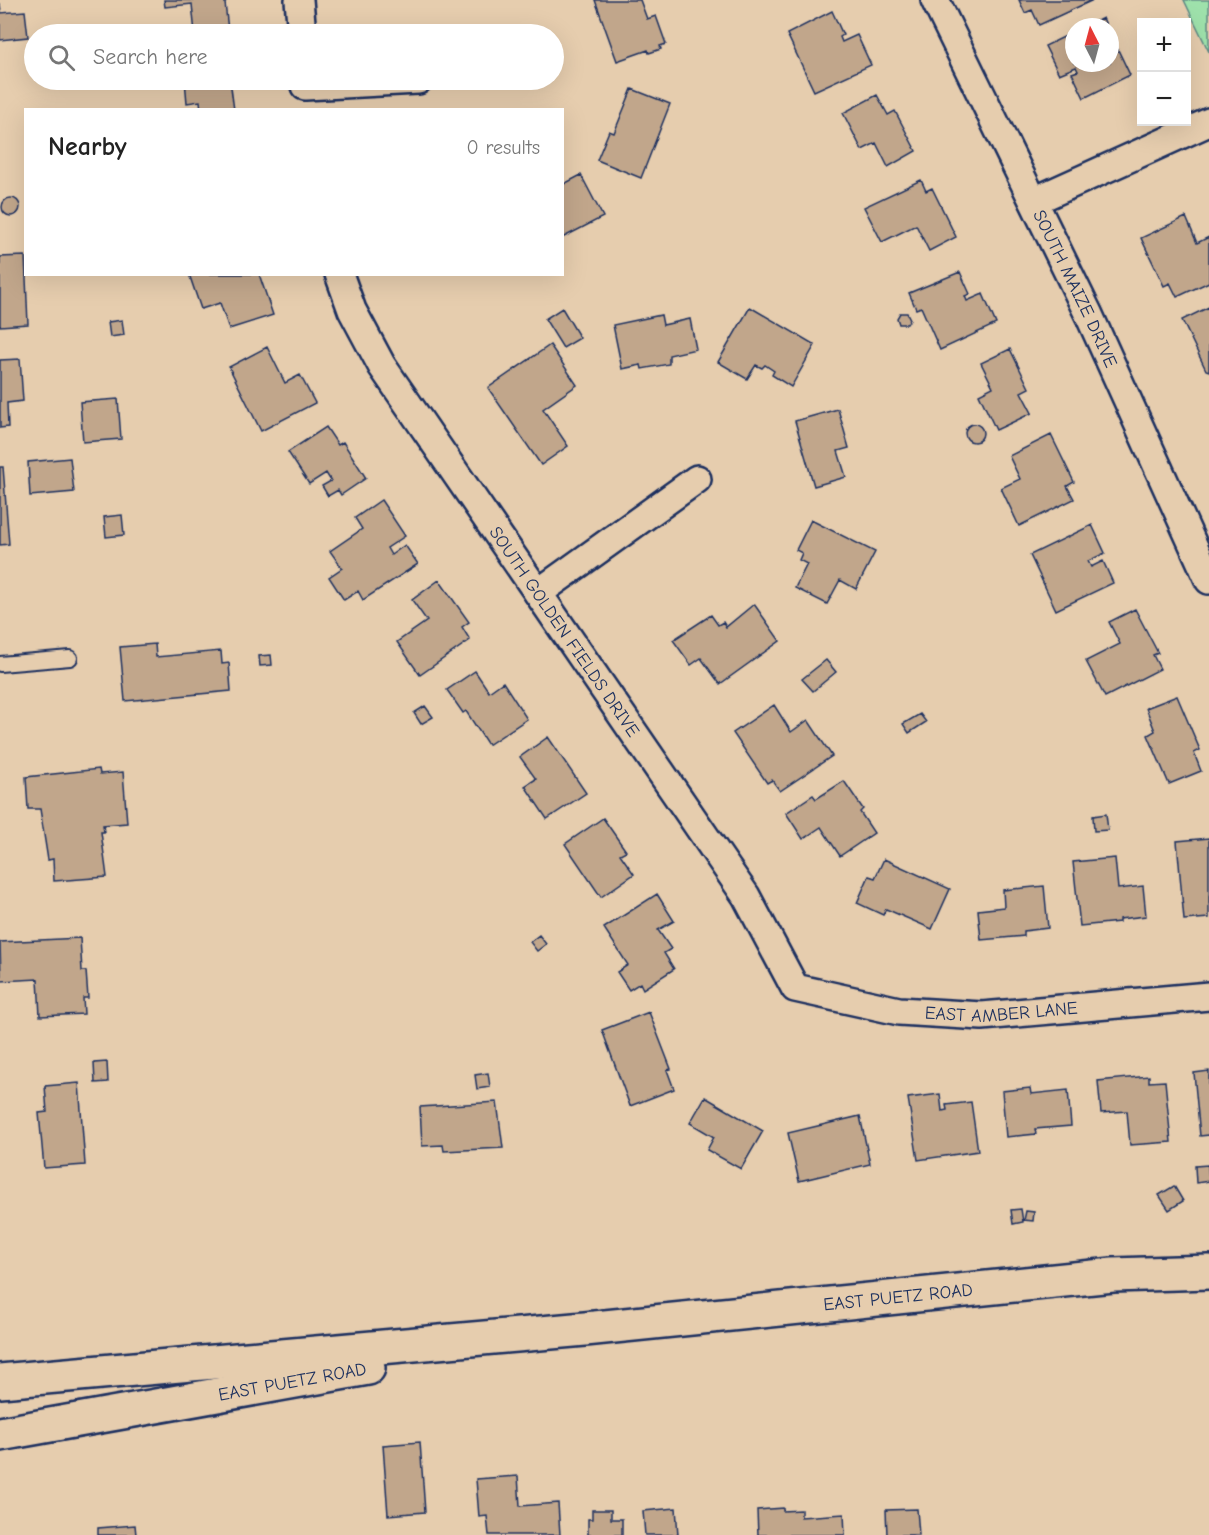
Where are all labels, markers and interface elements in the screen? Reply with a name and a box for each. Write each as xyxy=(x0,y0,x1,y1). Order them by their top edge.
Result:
north arrow xyxy=(1065,18,1119,72)
map controls xyxy=(1137,18,1191,126)
button: + xyxy=(1137,18,1191,72)
search box xyxy=(24,24,564,90)
icon: search xyxy=(45,41,78,74)
text: Search here xyxy=(93,44,208,70)
button: − xyxy=(1137,72,1191,126)
text: Nearby xyxy=(48,132,127,162)
text: 0 results xyxy=(467,136,540,159)
street label: SOUTH MAIZE DRIVE xyxy=(1029,206,1122,371)
street label: SOUTH GOLDEN FIELDS DRIVE xyxy=(485,523,644,741)
street label: EAST AMBER LANE xyxy=(924,997,1079,1026)
street label: EAST PUETZ ROAD xyxy=(822,1279,974,1315)
street label: EAST PUETZ ROAD xyxy=(217,1358,368,1405)

